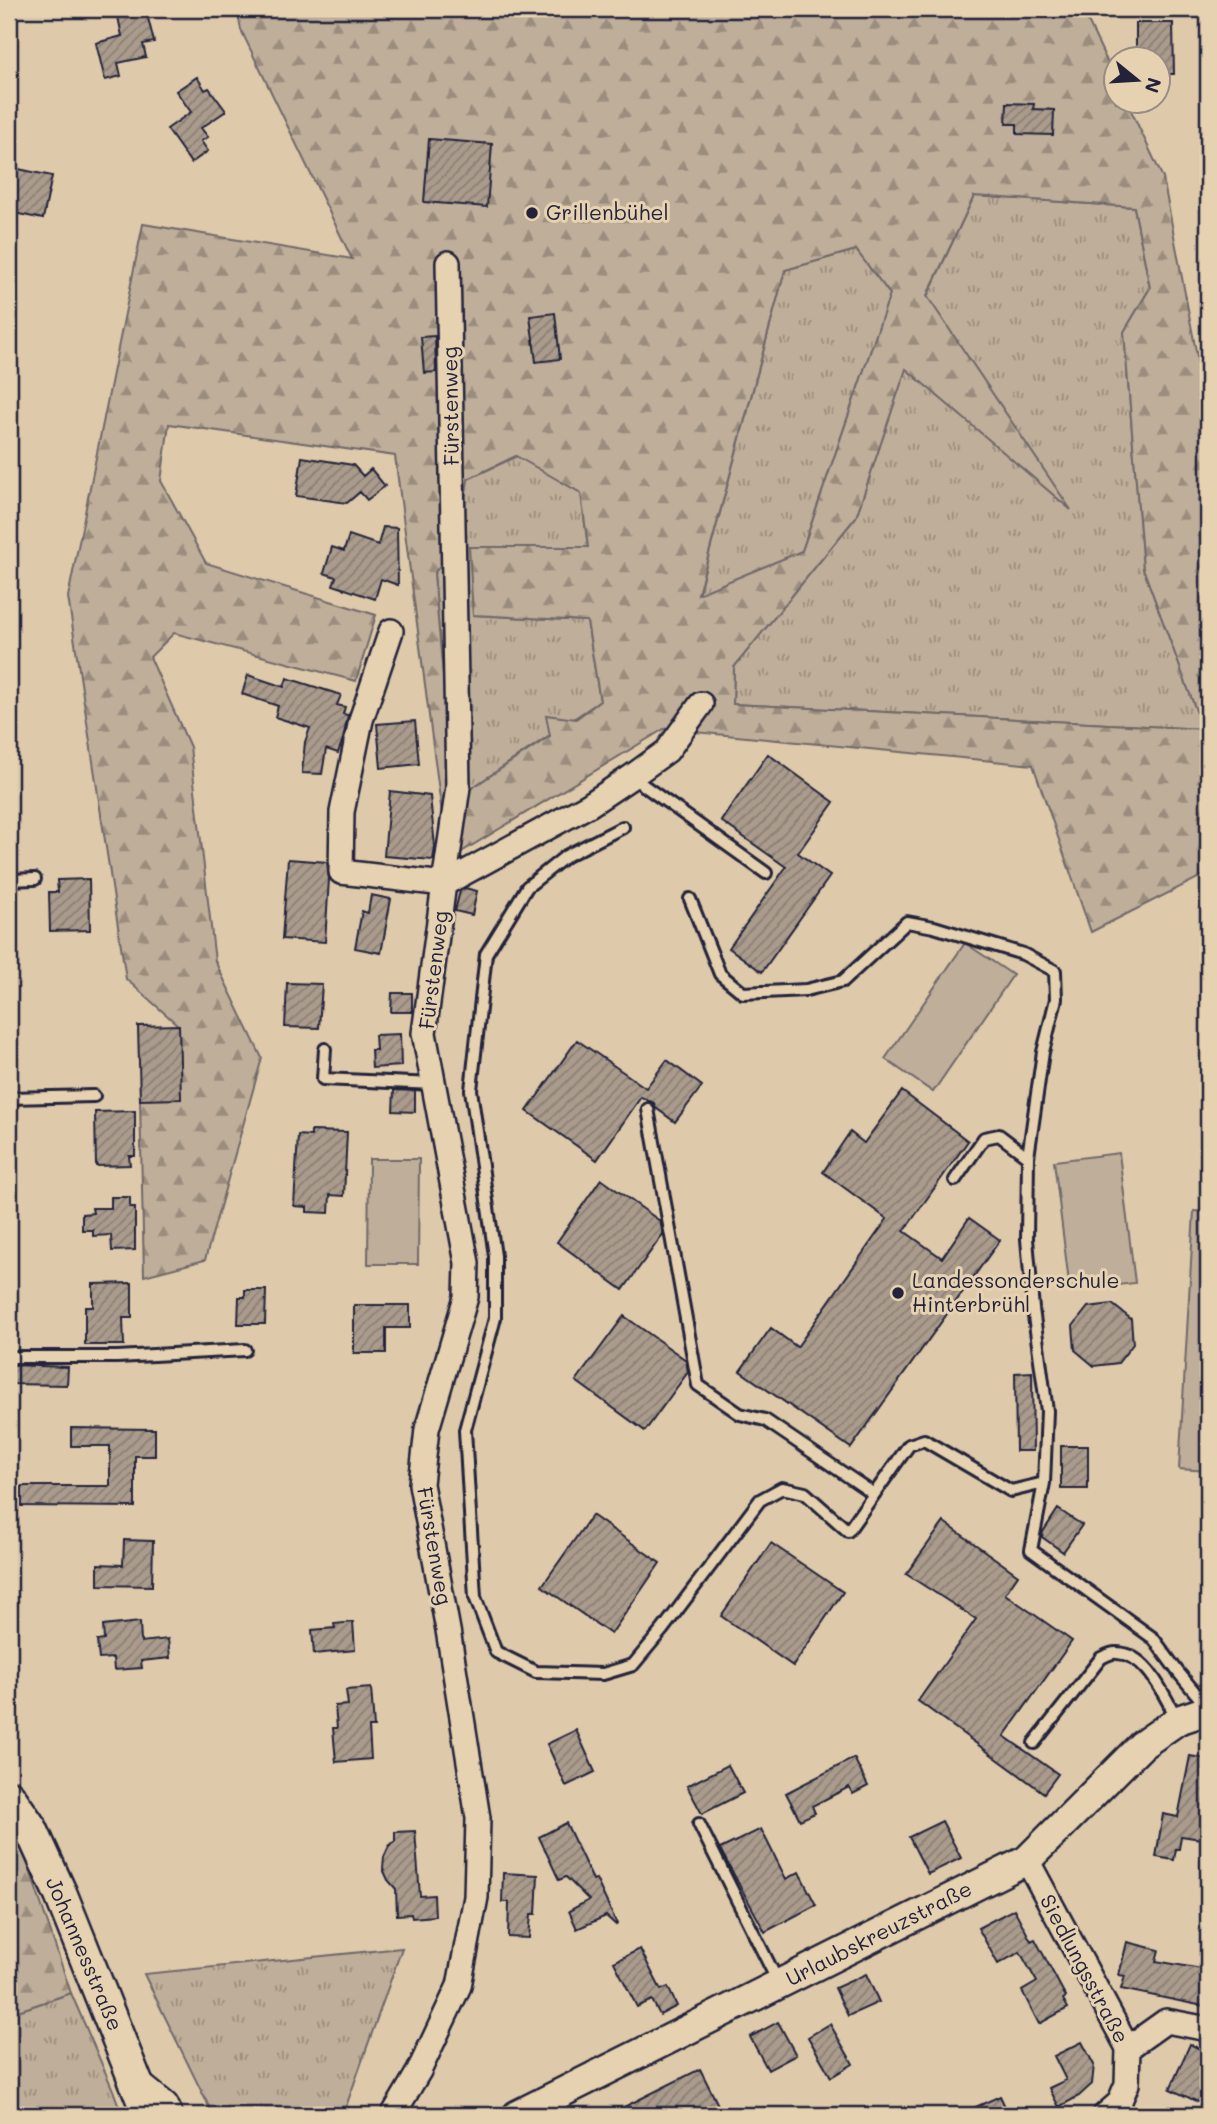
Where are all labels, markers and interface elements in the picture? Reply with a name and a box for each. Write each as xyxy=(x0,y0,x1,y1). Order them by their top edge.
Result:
north arrow xyxy=(1102,46,1172,116)
text: N xyxy=(1140,75,1168,96)
place label: Grillenbühel xyxy=(546,198,669,225)
marker: Grillenbühel xyxy=(524,205,540,221)
street label: Fürstenweg xyxy=(435,346,464,466)
street label: Fürstenweg xyxy=(412,909,453,1031)
place label: Landessonderschule Hinterbrühl xyxy=(912,1266,1120,1317)
marker: Landessonderschule Hinterbrühl xyxy=(890,1285,906,1301)
street label: Fürstenweg xyxy=(412,1485,459,1607)
street label: Johannesstraße xyxy=(41,1872,130,2035)
street label: Urlaubskreuzstraße xyxy=(781,1874,976,1991)
street label: Siedlungsstraße xyxy=(1035,1889,1136,2047)

